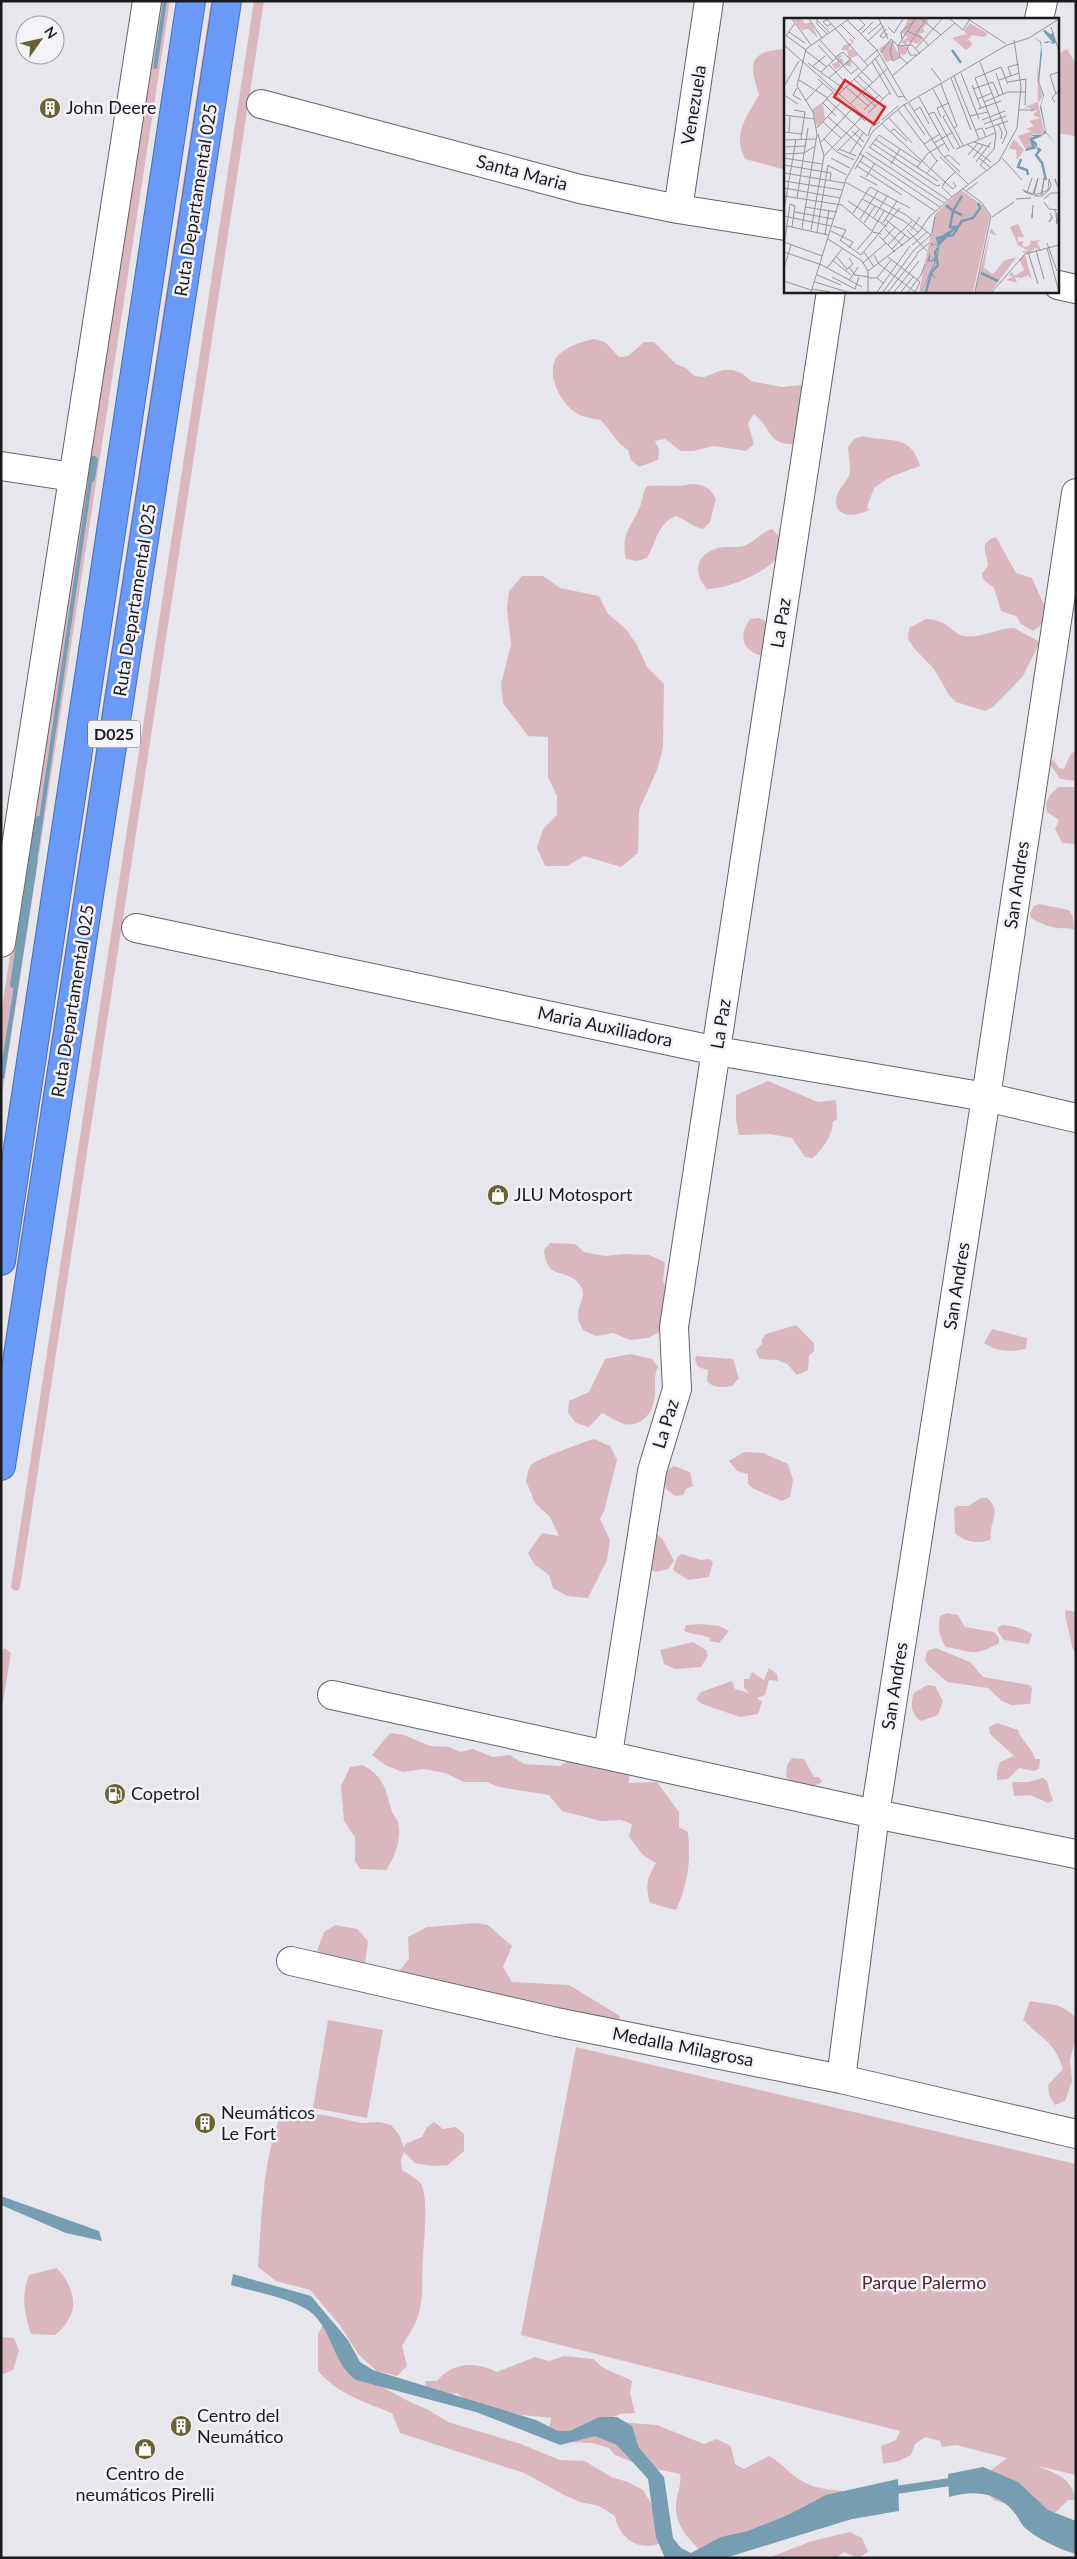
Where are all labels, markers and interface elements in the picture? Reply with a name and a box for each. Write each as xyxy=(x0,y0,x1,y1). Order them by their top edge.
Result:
north arrow xyxy=(15,15,65,65)
inset map xyxy=(784,18,1060,292)
text: N xyxy=(41,23,61,42)
street label: Venezuela xyxy=(676,63,710,146)
building icon: John Deere xyxy=(38,96,62,120)
place label: John Deere xyxy=(66,96,156,118)
street label: Ruta Departamental 025 xyxy=(169,102,221,298)
street label: Santa Maria xyxy=(474,149,570,195)
street label: Ruta Departamental 025 xyxy=(108,502,160,698)
street label: La Paz xyxy=(765,596,795,649)
road number: D025 xyxy=(88,721,140,748)
street label: San Andres xyxy=(999,839,1033,930)
street label: Ruta Departamental 025 xyxy=(46,903,98,1099)
street label: La Paz xyxy=(705,997,735,1050)
street label: Maria Auxiliadora xyxy=(536,1001,675,1051)
shop icon: JLU Motosport xyxy=(486,1183,510,1207)
place label: JLU Motosport xyxy=(514,1183,633,1205)
street label: San Andres xyxy=(938,1240,974,1331)
street label: La Paz xyxy=(647,1396,683,1451)
street label: San Andres xyxy=(876,1640,912,1731)
fuel station icon: Copetrol xyxy=(103,1782,127,1806)
place label: Copetrol xyxy=(131,1782,200,1804)
street label: Medalla Milagrosa xyxy=(611,2022,756,2071)
place label: Neumáticos Le Fort xyxy=(221,2101,315,2144)
building icon: Neumáticos Le Fort xyxy=(193,2111,217,2135)
park label: Parque Palermo xyxy=(862,2271,986,2293)
place label: Centro del Neumático xyxy=(197,2404,283,2447)
building icon: Centro del Neumático xyxy=(169,2414,193,2438)
shop icon: Centro de neumáticos Pirelli xyxy=(133,2437,157,2461)
place label: Centro de neumáticos Pirelli xyxy=(76,2462,214,2505)

